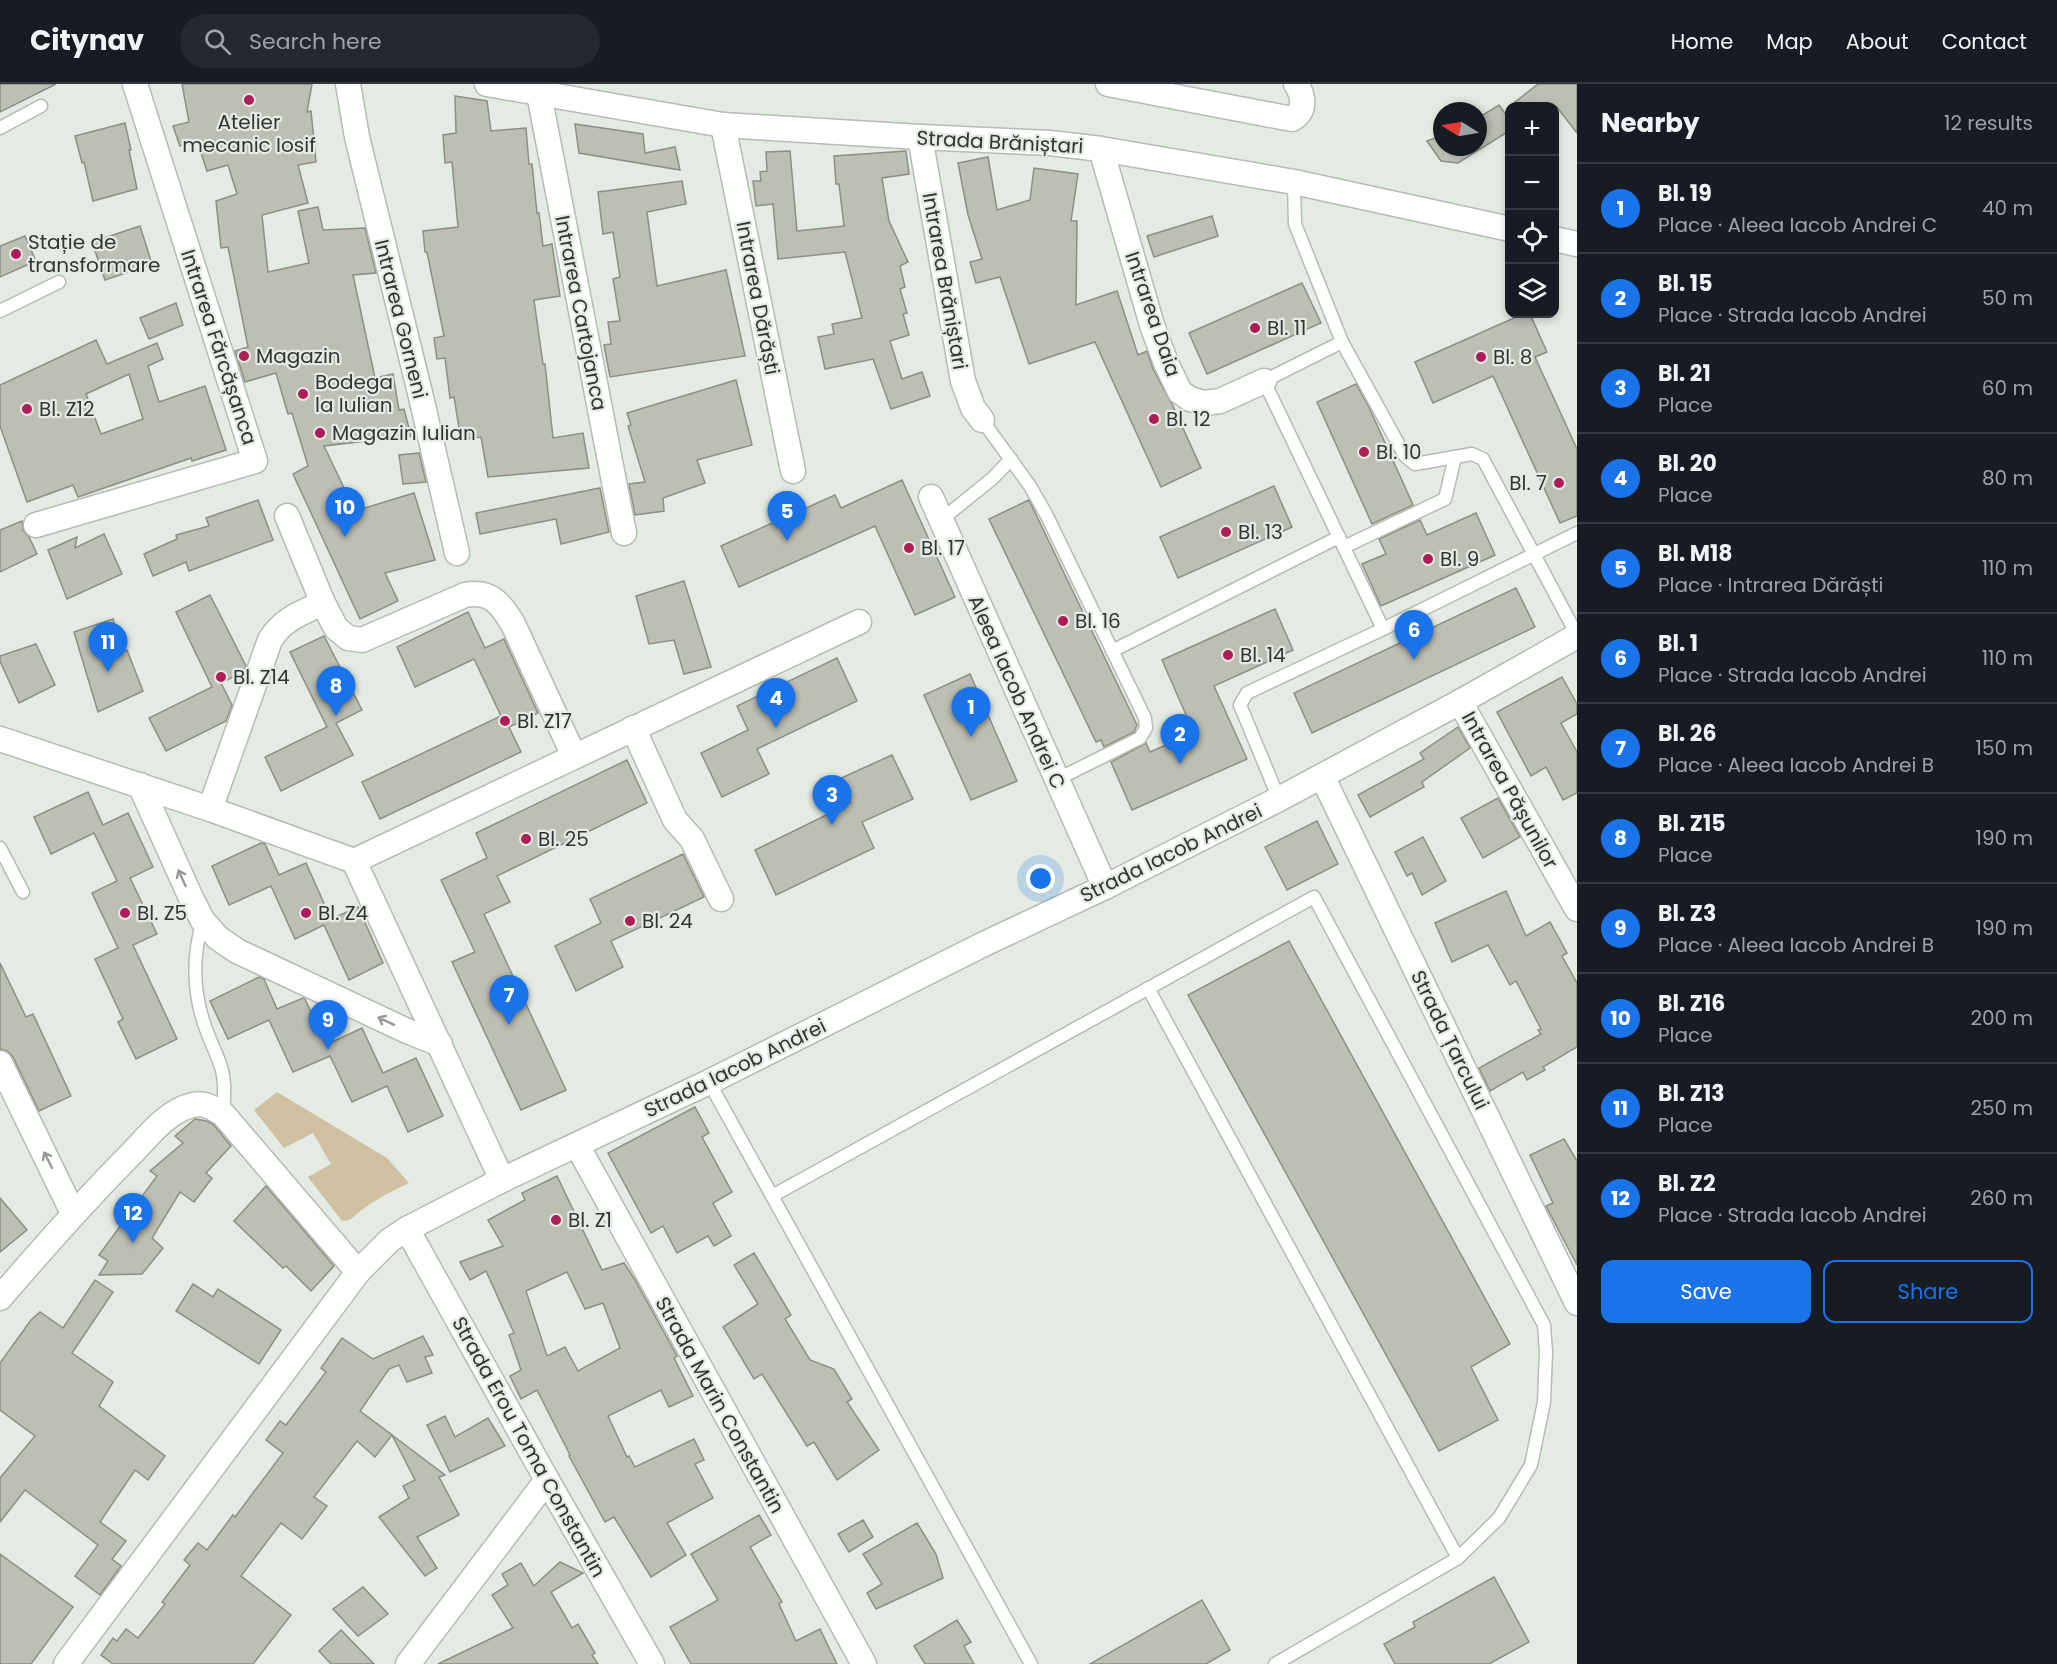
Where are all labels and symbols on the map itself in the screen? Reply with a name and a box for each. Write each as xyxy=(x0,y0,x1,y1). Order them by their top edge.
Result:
marker: Atelier mecanic Iosif xyxy=(242,93,256,107)
north arrow xyxy=(1433,102,1487,156)
place label: Atelier mecanic Iosif xyxy=(182,108,316,159)
street label: Strada Brăniștari xyxy=(916,124,1084,160)
street label: Intrarea Brăniștari xyxy=(916,190,974,372)
street label: Intrarea Cartojanca xyxy=(548,213,614,413)
street label: Intrarea Dărăști xyxy=(729,219,787,377)
place label: Stație de transformare xyxy=(28,228,160,279)
street label: Intrarea Gorneni xyxy=(368,236,434,402)
street label: Intrarea Fărcășanca xyxy=(174,246,264,448)
marker: Stație de transformare xyxy=(9,247,23,261)
street label: Intrarea Daia xyxy=(1118,248,1188,380)
place label: Bl. 11 xyxy=(1267,314,1307,342)
marker: Bl. 11 xyxy=(1248,321,1262,335)
place label: Magazin xyxy=(256,342,341,370)
place label: Bl. 8 xyxy=(1493,343,1532,371)
marker: Magazin xyxy=(237,349,251,363)
marker: Bl. 8 xyxy=(1474,350,1488,364)
place label: Bodega la Iulian xyxy=(315,368,393,419)
marker: Bodega la Iulian xyxy=(296,387,310,401)
place label: Bl. Z12 xyxy=(39,395,94,423)
marker: Bl. Z12 xyxy=(20,402,34,416)
place label: Bl. 12 xyxy=(1166,405,1211,433)
marker: Bl. 12 xyxy=(1147,412,1161,426)
place label: Magazin Iulian xyxy=(332,419,476,447)
marker: Magazin Iulian xyxy=(313,426,327,440)
place label: Bl. 10 xyxy=(1376,438,1422,466)
marker: Bl. 10 xyxy=(1357,445,1371,459)
place label: Bl. 7 xyxy=(1509,469,1547,497)
marker: Bl. 7 xyxy=(1552,476,1566,490)
pin: 10 xyxy=(326,488,364,537)
pin: 5 xyxy=(768,492,806,541)
place label: Bl. 13 xyxy=(1238,518,1283,546)
marker: Bl. 13 xyxy=(1219,525,1233,539)
place label: Bl. 17 xyxy=(921,534,965,562)
marker: Bl. 17 xyxy=(902,541,916,555)
place label: Bl. 9 xyxy=(1440,545,1479,573)
marker: Bl. 9 xyxy=(1421,552,1435,566)
street label: Aleea Iacob Andrei C xyxy=(962,591,1072,793)
place label: Bl. 16 xyxy=(1075,607,1121,635)
pin: 6 xyxy=(1394,610,1434,660)
marker: Bl. 16 xyxy=(1056,614,1070,628)
pin: 11 xyxy=(88,622,128,672)
place label: Bl. 14 xyxy=(1240,641,1286,669)
marker: Bl. 14 xyxy=(1221,648,1235,662)
place label: Bl. Z14 xyxy=(233,663,290,691)
pin: 8 xyxy=(316,666,356,716)
marker: Bl. Z14 xyxy=(214,670,228,684)
pin: 4 xyxy=(756,678,796,728)
pin: 1 xyxy=(952,688,990,737)
street label: Intrarea Pășunilor xyxy=(1455,706,1565,874)
place label: Bl. Z17 xyxy=(517,707,572,735)
marker: Bl. Z17 xyxy=(498,714,512,728)
pin: 2 xyxy=(1160,714,1200,764)
pin: 3 xyxy=(812,776,852,825)
street label: Strada Iacob Andrei xyxy=(1075,797,1267,909)
place label: Bl. 25 xyxy=(538,825,589,853)
marker: Bl. 25 xyxy=(519,832,533,846)
your location xyxy=(1026,864,1055,893)
one-way arrow xyxy=(176,870,187,888)
place label: Bl. Z5 xyxy=(137,899,187,927)
place label: Bl. Z4 xyxy=(318,899,368,927)
marker: Bl. Z5 xyxy=(118,906,132,920)
marker: Bl. Z4 xyxy=(299,906,313,920)
place label: Bl. 24 xyxy=(642,907,693,935)
marker: Bl. 24 xyxy=(623,914,637,928)
street label: Strada Țarcului xyxy=(1404,966,1496,1114)
pin: 7 xyxy=(490,976,528,1025)
pin: 9 xyxy=(308,1000,348,1050)
street label: Strada Iacob Andrei xyxy=(639,1012,831,1124)
one-way arrow xyxy=(378,1015,396,1026)
one-way arrow xyxy=(41,1152,53,1170)
pin: 12 xyxy=(114,1194,152,1243)
place label: Bl. Z1 xyxy=(568,1206,612,1234)
marker: Bl. Z1 xyxy=(549,1213,563,1227)
street label: Strada Marin Constantin xyxy=(649,1292,791,1518)
street label: Strada Erou Toma Constantin xyxy=(445,1312,613,1582)

